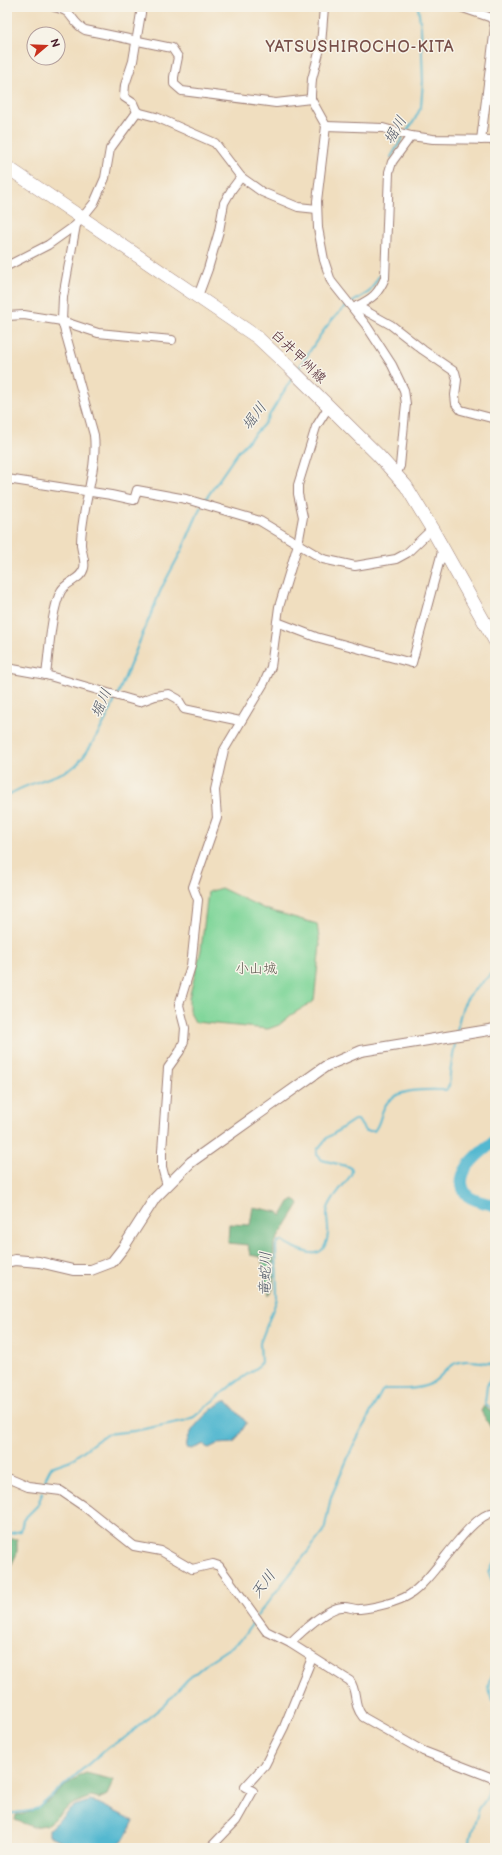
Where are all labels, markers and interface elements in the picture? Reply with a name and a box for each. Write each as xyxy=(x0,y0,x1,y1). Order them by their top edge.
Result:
north arrow xyxy=(26,26,66,66)
text: N xyxy=(47,37,62,49)
district label: YATSUSHIROCHO-KITA xyxy=(264,38,455,57)
water label: 堀川 xyxy=(380,113,411,148)
street label: 白井甲州線 xyxy=(268,326,330,387)
water label: 堀川 xyxy=(238,399,271,434)
water label: 堀川 xyxy=(87,686,116,721)
park label: 小山城 xyxy=(235,960,277,977)
water label: 竜蛇川 xyxy=(256,1251,275,1297)
water label: 天川 xyxy=(247,1567,280,1602)

